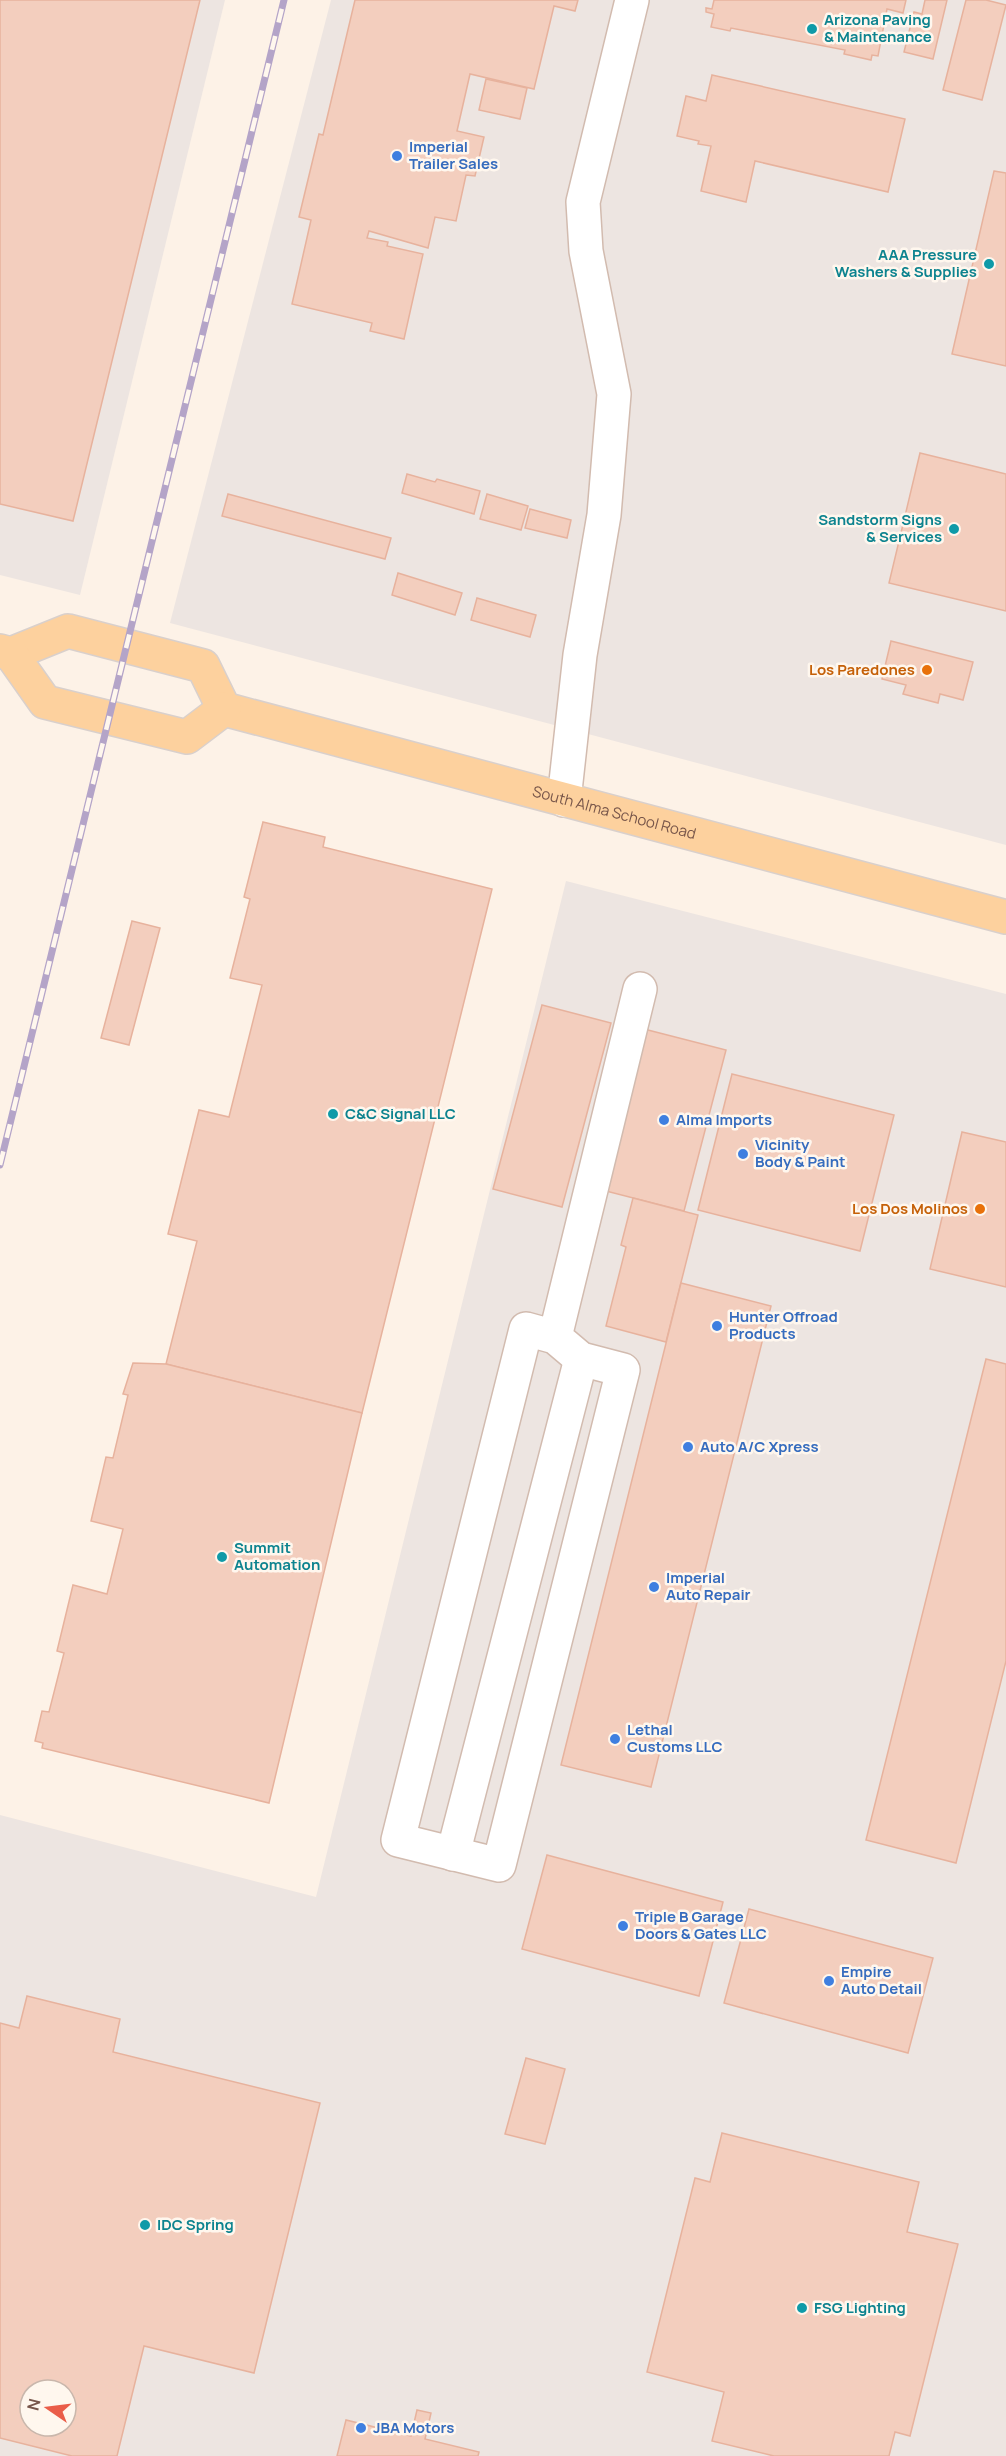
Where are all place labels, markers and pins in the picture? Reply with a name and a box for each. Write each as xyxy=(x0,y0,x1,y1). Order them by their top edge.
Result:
place label: Arizona Paving & Maintenance xyxy=(824,9,932,47)
marker: Arizona Paving & Maintenance xyxy=(805,22,819,36)
place label: Imperial Trailer Sales xyxy=(409,136,498,174)
marker: Imperial Trailer Sales xyxy=(390,149,404,163)
place label: AAA Pressure Washers & Supplies xyxy=(835,244,977,282)
marker: AAA Pressure Washers & Supplies xyxy=(982,257,996,271)
place label: Sandstorm Signs & Services xyxy=(818,509,942,547)
marker: Sandstorm Signs & Services xyxy=(947,522,961,536)
place label: Los Paredones xyxy=(809,659,915,680)
marker: Los Paredones xyxy=(920,663,934,677)
place label: C&C Signal LLC xyxy=(345,1103,456,1124)
marker: C&C Signal LLC xyxy=(326,1107,340,1121)
place label: Alma Imports xyxy=(676,1109,772,1130)
marker: Alma Imports xyxy=(657,1113,671,1127)
place label: Vicinity Body & Paint xyxy=(755,1134,846,1172)
marker: Vicinity Body & Paint xyxy=(736,1147,750,1161)
place label: Los Dos Molinos xyxy=(852,1198,968,1219)
marker: Los Dos Molinos xyxy=(973,1202,987,1216)
place label: Hunter Offroad Products xyxy=(729,1306,838,1344)
marker: Hunter Offroad Products xyxy=(710,1319,724,1333)
place label: Auto A/C Xpress xyxy=(700,1436,819,1457)
marker: Auto A/C Xpress xyxy=(681,1440,695,1454)
place label: Summit Automation xyxy=(234,1537,320,1575)
marker: Summit Automation xyxy=(215,1550,229,1564)
place label: Imperial Auto Repair xyxy=(666,1567,751,1605)
marker: Imperial Auto Repair xyxy=(647,1580,661,1594)
place label: Lethal Customs LLC xyxy=(627,1719,723,1757)
marker: Lethal Customs LLC xyxy=(608,1732,622,1746)
place label: Triple B Garage Doors & Gates LLC xyxy=(635,1906,767,1944)
marker: Triple B Garage Doors & Gates LLC xyxy=(616,1919,630,1933)
place label: Empire Auto Detail xyxy=(841,1961,922,1999)
marker: Empire Auto Detail xyxy=(822,1974,836,1988)
place label: IDC Spring xyxy=(157,2214,234,2235)
marker: IDC Spring xyxy=(138,2218,152,2232)
place label: FSG Lighting xyxy=(814,2297,906,2318)
marker: FSG Lighting xyxy=(795,2301,809,2315)
place label: JBA Motors xyxy=(373,2417,454,2438)
marker: JBA Motors xyxy=(354,2421,368,2435)

